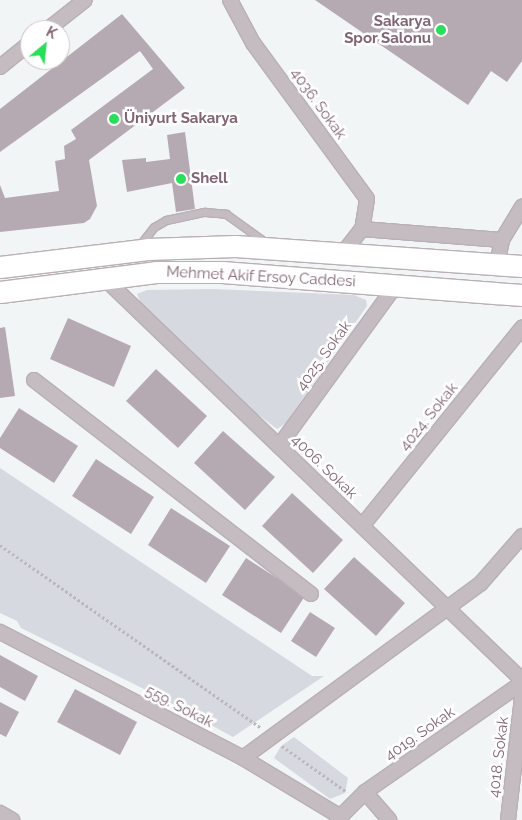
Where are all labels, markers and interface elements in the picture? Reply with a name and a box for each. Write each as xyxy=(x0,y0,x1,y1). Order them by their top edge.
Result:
place label: Sakarya Spor Salonu xyxy=(344,12,431,47)
north arrow xyxy=(20,20,70,70)
text: K xyxy=(44,23,59,42)
marker: Sakarya Spor Salonu xyxy=(435,24,447,36)
street label: 4036. Sokak xyxy=(286,65,350,143)
place label: Üniyurt Sakarya xyxy=(124,110,238,128)
marker: Üniyurt Sakarya xyxy=(108,113,120,125)
place label: Shell xyxy=(191,170,228,188)
marker: Shell xyxy=(175,173,187,185)
street label: Mehmet Akif Ersoy Caddesi xyxy=(165,263,357,291)
street label: 4025. Sokak xyxy=(293,318,355,394)
street label: 4024. Sokak xyxy=(396,379,462,455)
street label: 4006. Sokak xyxy=(287,431,361,503)
street label: 559. Sokak xyxy=(142,682,216,732)
street label: 4019. Sokak xyxy=(382,703,458,765)
street label: 4018. Sokak xyxy=(485,715,513,799)

